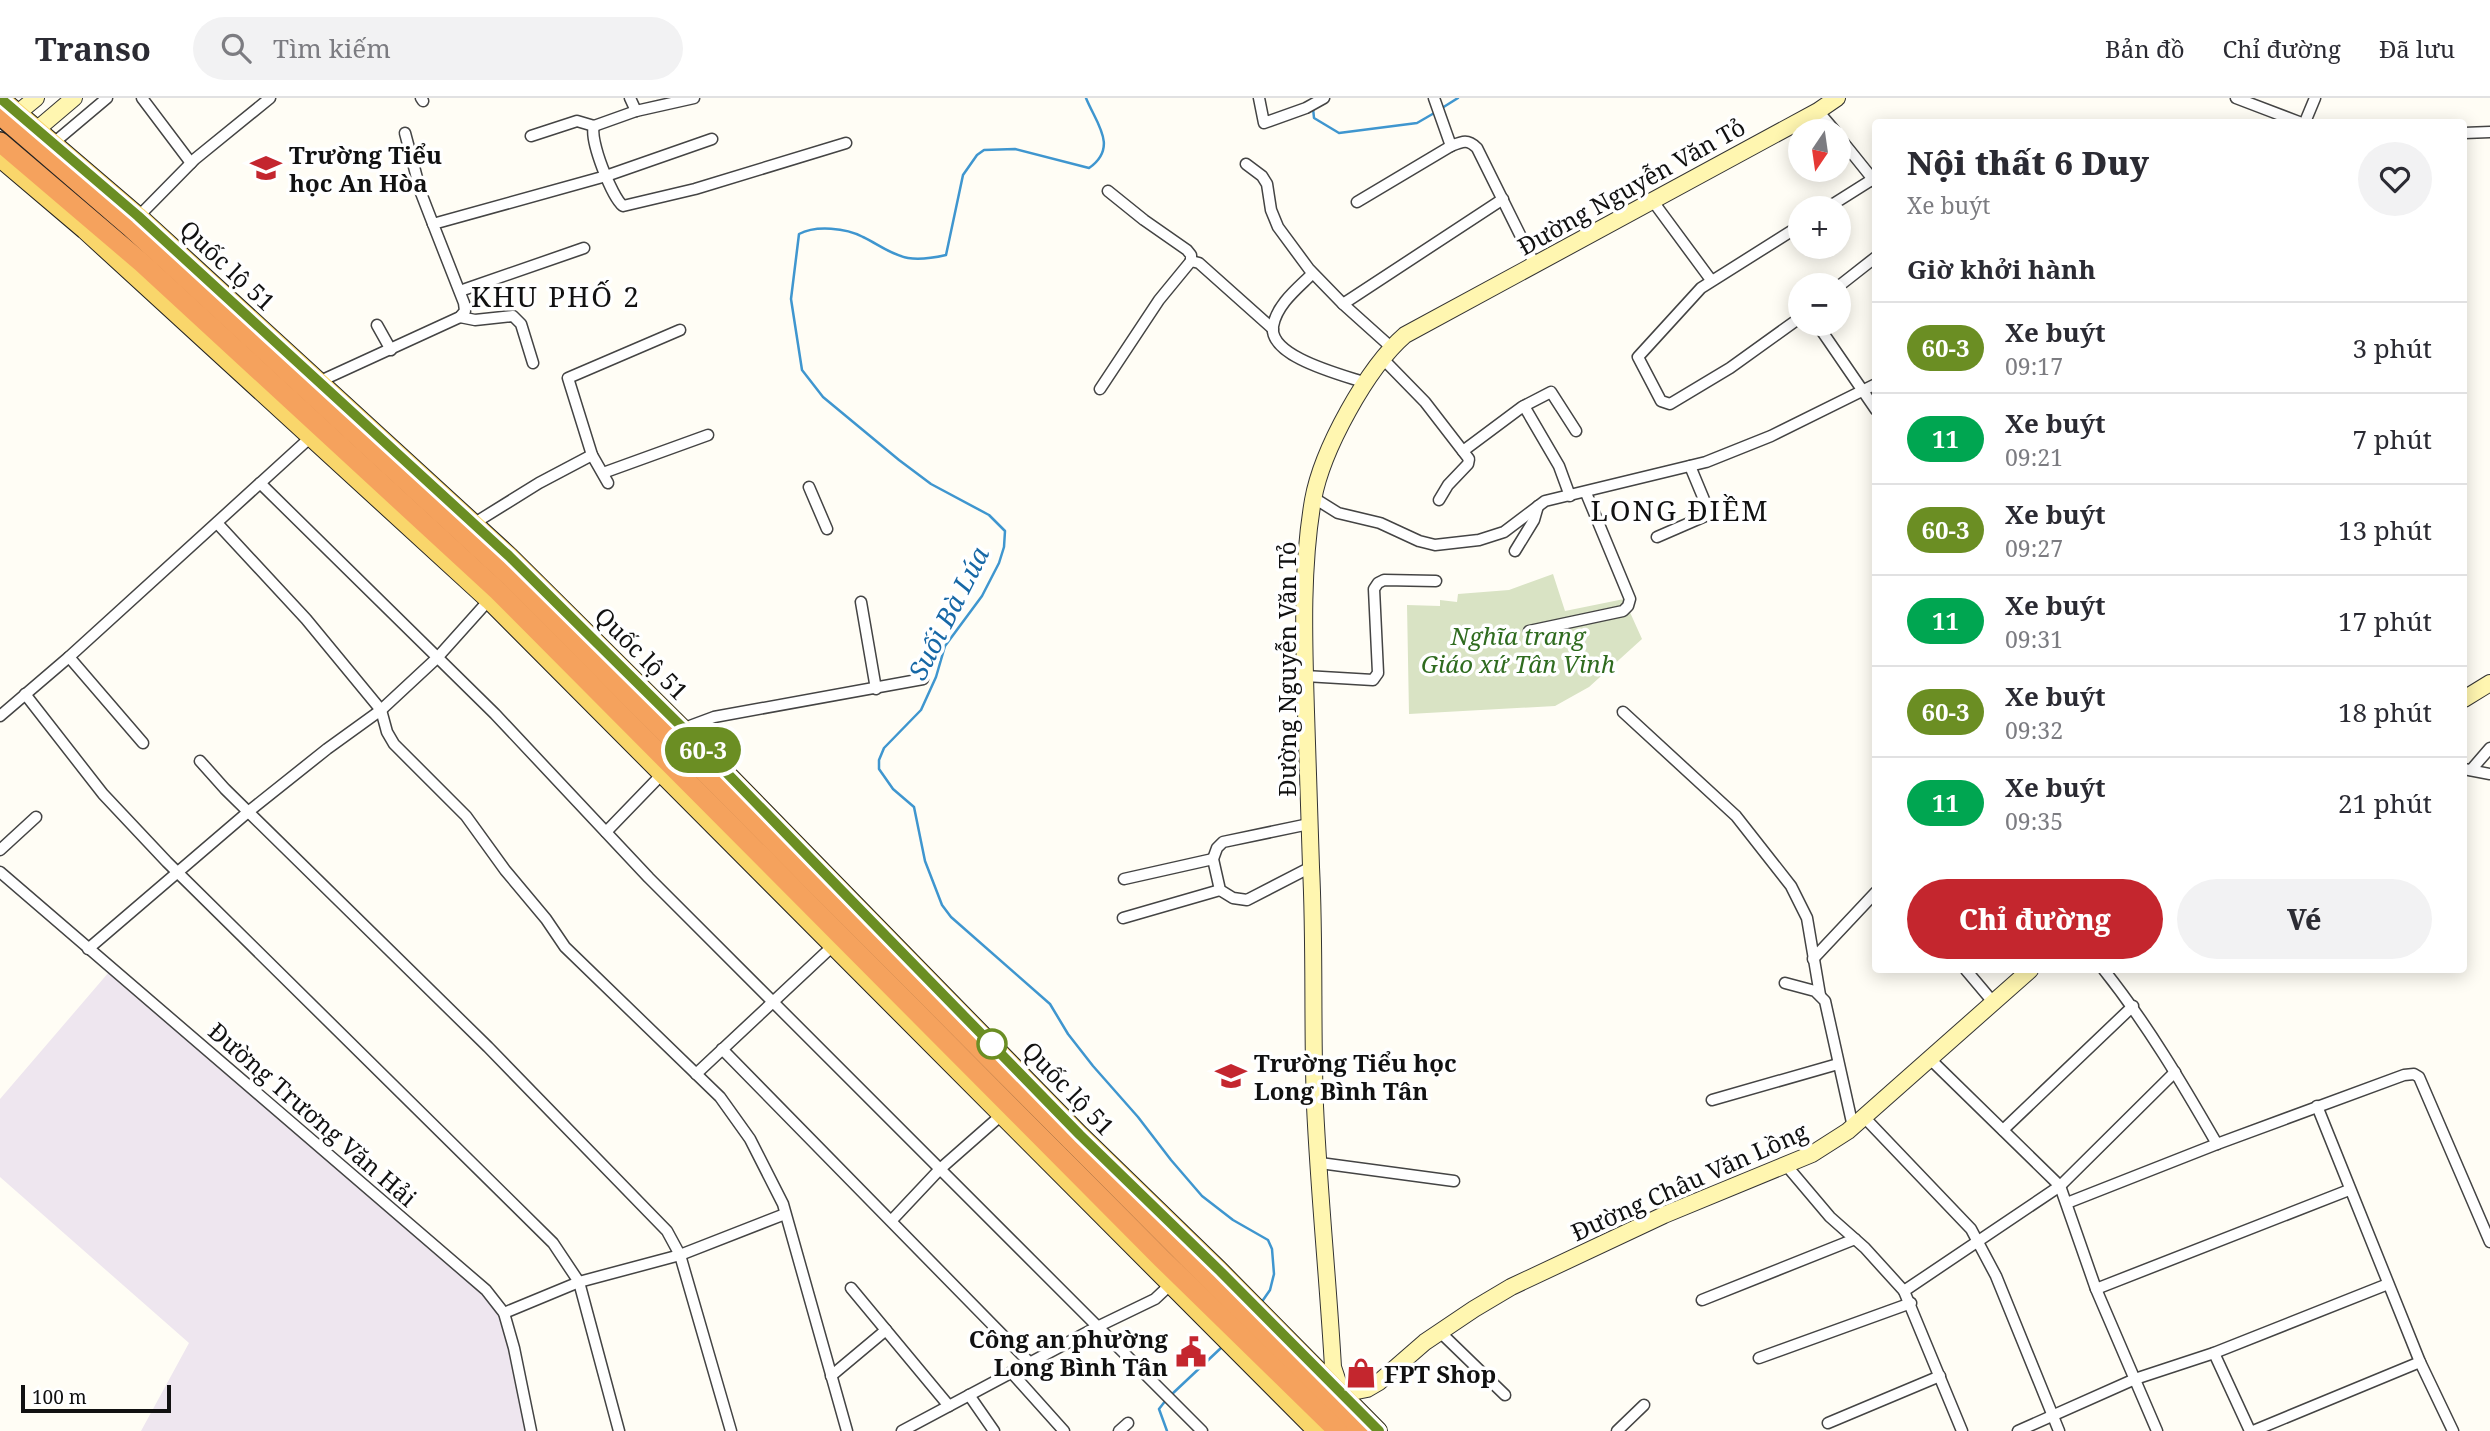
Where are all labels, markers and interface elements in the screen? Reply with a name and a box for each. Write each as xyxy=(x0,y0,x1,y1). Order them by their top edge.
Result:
search box xyxy=(193,17,683,80)
text: Transo xyxy=(35,26,151,71)
icon: search xyxy=(217,29,255,67)
text: Tìm kiếm xyxy=(273,30,391,66)
text: Bản đồ xyxy=(2105,32,2185,65)
text: Chỉ đường xyxy=(2223,32,2341,65)
text: Đã lưu xyxy=(2379,32,2455,65)
street label: Đường Nguyễn Văn Tỏ xyxy=(1511,110,1751,262)
north arrow xyxy=(1788,119,1852,182)
map controls xyxy=(1788,119,1851,336)
place label: Trường Tiểu học An Hòa xyxy=(289,138,442,199)
text: Nội thất 6 Duy xyxy=(1907,140,2149,185)
button: heart xyxy=(2358,142,2432,216)
school or university icon: Trường Tiểu học An Hòa xyxy=(249,151,283,185)
text: Xe buýt xyxy=(1907,189,1990,221)
button: + xyxy=(1788,196,1851,259)
street label: Quốc lộ 51 xyxy=(173,212,283,318)
text: Giờ khởi hành xyxy=(1907,251,2096,287)
button: − xyxy=(1788,273,1851,336)
district label: KHU PHỐ 2 xyxy=(471,277,641,315)
text: Xe buýt xyxy=(2005,314,2106,350)
text: 3 phút xyxy=(2353,330,2432,366)
text: 60-3 xyxy=(1921,331,1970,364)
text: 09:17 xyxy=(2005,350,2063,382)
text: Xe buýt xyxy=(2005,405,2106,441)
text: 7 phút xyxy=(2353,421,2432,457)
text: 11 xyxy=(1932,422,1959,455)
text: 09:21 xyxy=(2005,441,2063,473)
district label: LONG ĐIỀM xyxy=(1590,491,1770,529)
text: Xe buýt xyxy=(2005,496,2106,532)
text: 13 phút xyxy=(2338,512,2432,548)
text: 60-3 xyxy=(1921,513,1970,546)
text: 09:27 xyxy=(2005,532,2063,564)
water label: Suối Bà Lúa xyxy=(899,540,997,686)
street label: Đường Nguyễn Văn Tỏ xyxy=(1270,541,1303,797)
text: Xe buýt xyxy=(2005,587,2106,623)
street label: Quốc lộ 51 xyxy=(588,599,696,707)
text: 17 phút xyxy=(2338,603,2432,639)
text: 11 xyxy=(1932,604,1959,637)
park label: Nghĩa trang Giáo xứ Tân Vinh xyxy=(1421,619,1615,680)
text: 09:31 xyxy=(2005,623,2063,655)
text: Xe buýt xyxy=(2005,678,2106,714)
text: 18 phút xyxy=(2338,694,2432,730)
text: 60-3 xyxy=(1921,695,1970,728)
text: 09:32 xyxy=(2005,714,2063,746)
line badge: 60-3 xyxy=(654,727,752,773)
text: 60-3 xyxy=(679,733,727,766)
text: Xe buýt xyxy=(2005,769,2106,805)
text: 21 phút xyxy=(2338,785,2432,821)
text: 11 xyxy=(1932,786,1959,819)
text: 09:35 xyxy=(2005,805,2063,837)
button: Chỉ đường xyxy=(1907,879,2163,959)
button: Vé xyxy=(2177,879,2432,959)
street label: Đường Trương Văn Hải xyxy=(202,1014,424,1214)
unlabelled marker xyxy=(977,1029,1007,1059)
street label: Quốc lộ 51 xyxy=(1016,1034,1122,1142)
place label: Trường Tiểu học Long Bình Tân xyxy=(1254,1046,1457,1107)
school or university icon: Trường Tiểu học Long Bình Tân xyxy=(1214,1059,1248,1093)
street label: Đường Châu Văn Lồng xyxy=(1566,1114,1812,1248)
place label: Công an phường Long Bình Tân xyxy=(969,1322,1169,1383)
public building icon: Công an phường Long Bình Tân xyxy=(1174,1335,1208,1369)
shop icon: FPT Shop xyxy=(1344,1356,1378,1390)
place label: FPT Shop xyxy=(1384,1357,1496,1390)
scale bar xyxy=(21,1382,172,1414)
text: 100 m xyxy=(32,1384,87,1410)

